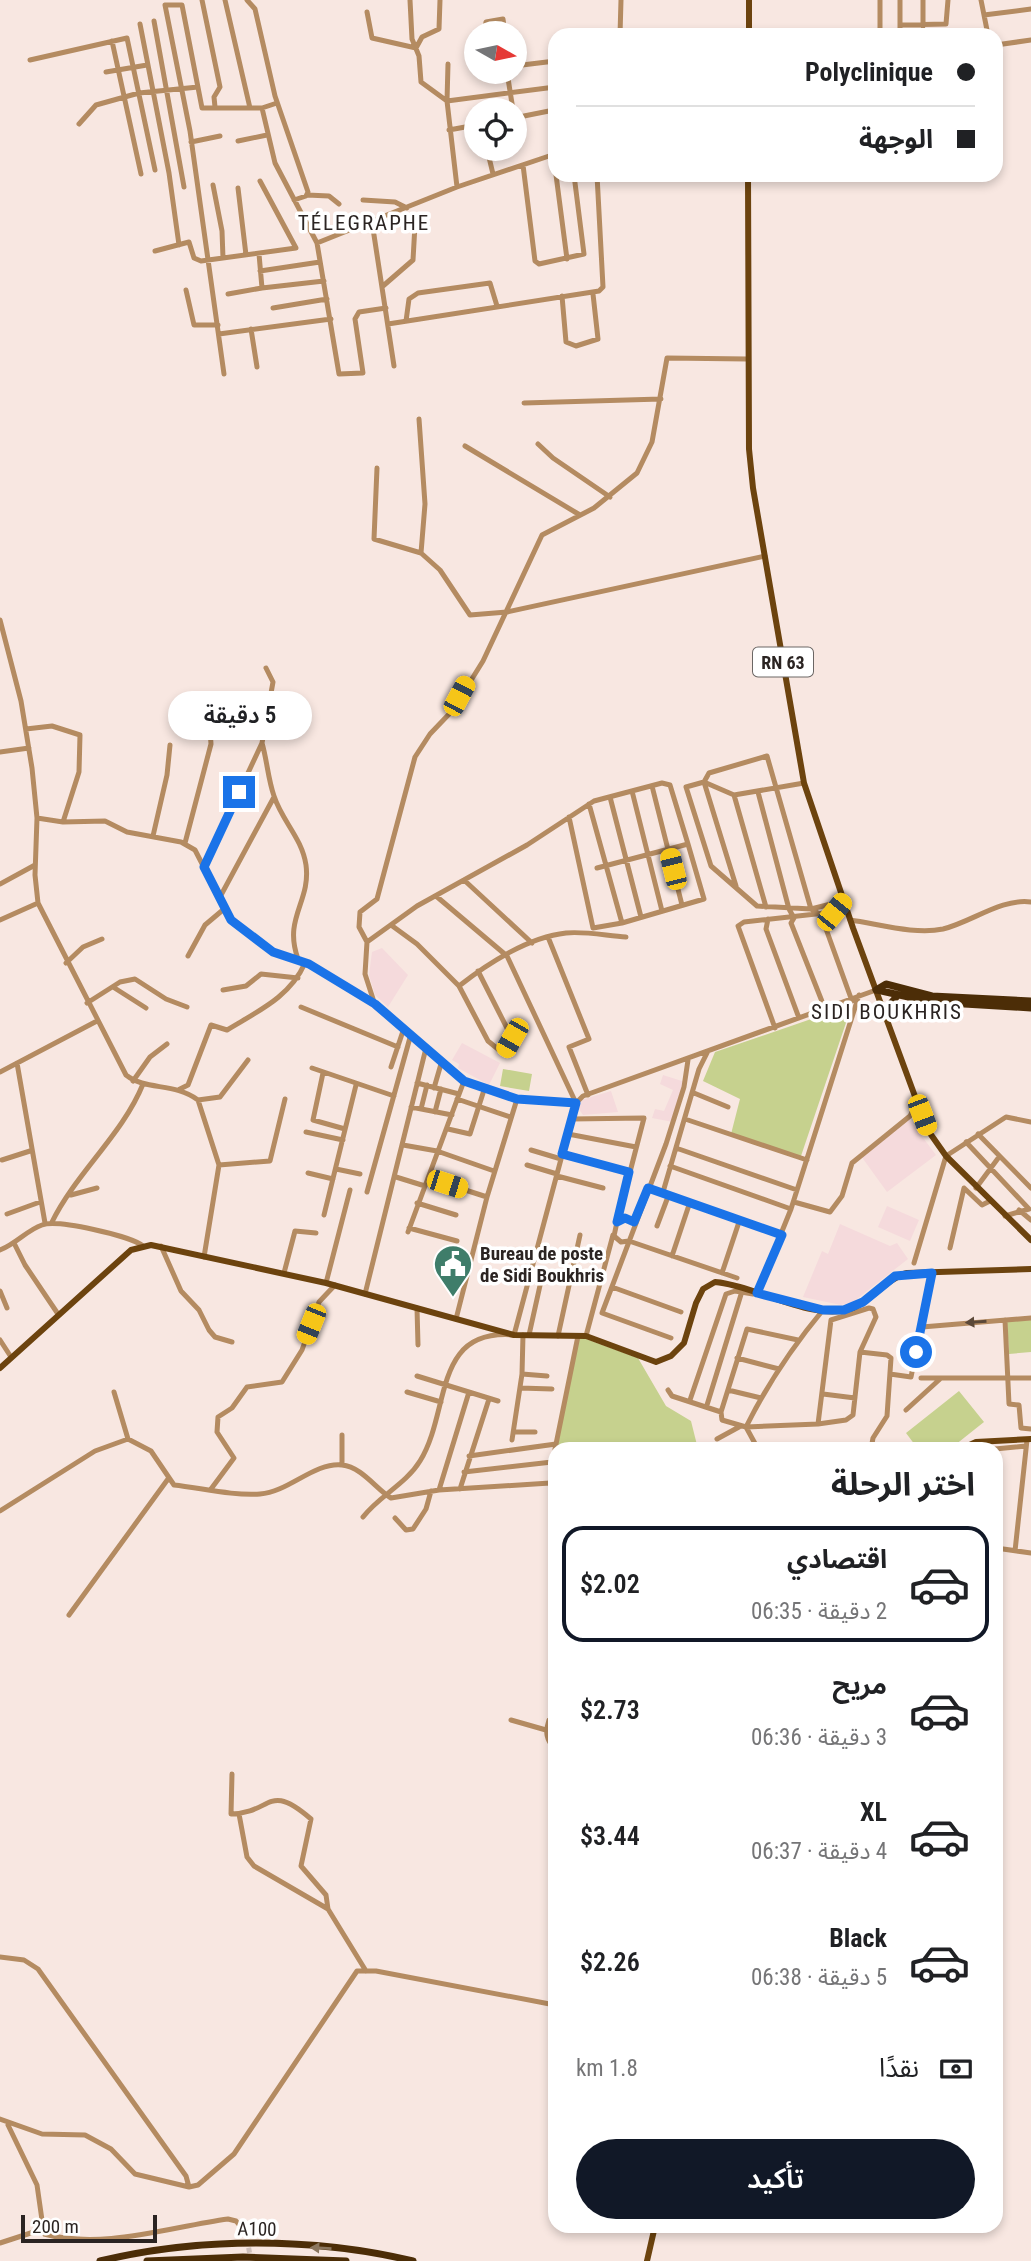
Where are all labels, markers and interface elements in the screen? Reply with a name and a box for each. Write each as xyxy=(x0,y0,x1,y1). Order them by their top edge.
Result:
north arrow xyxy=(464,21,527,84)
map controls xyxy=(464,21,527,161)
text: Polyclinique xyxy=(805,57,933,87)
button: locate xyxy=(464,98,527,161)
text: الوجهة xyxy=(859,124,933,154)
district label: TÉLEGRAPHE xyxy=(298,211,430,235)
road number: RN 63 xyxy=(753,648,813,676)
car xyxy=(440,673,479,719)
callout: 5 دقيقة xyxy=(167,690,311,740)
text: 5 دقيقة xyxy=(204,702,276,729)
route end xyxy=(223,776,255,808)
car xyxy=(658,846,689,892)
car xyxy=(813,889,856,935)
district label: SIDI BOUKHRIS xyxy=(811,1000,963,1024)
car xyxy=(493,1015,532,1061)
car xyxy=(905,1092,940,1138)
car xyxy=(424,1168,471,1200)
place label: Bureau de poste de Sidi Boukhris xyxy=(480,1242,604,1287)
public building icon: Bureau de poste de Sidi Boukhris xyxy=(432,1243,474,1298)
car xyxy=(294,1301,329,1347)
one-way arrow xyxy=(965,1316,987,1327)
route start xyxy=(900,1336,932,1368)
text: اختر الرحلة xyxy=(831,1465,975,1503)
text: اقتصادي xyxy=(787,1544,887,1574)
icon: car xyxy=(908,1553,971,1616)
text: $2.02 xyxy=(580,1569,640,1599)
text: 2 دقيقة · 06:35 xyxy=(751,1598,887,1625)
text: مريح xyxy=(832,1670,887,1700)
icon: car xyxy=(908,1679,971,1742)
text: $2.73 xyxy=(580,1695,640,1725)
text: 3 دقيقة · 06:36 xyxy=(751,1724,887,1751)
text: XL xyxy=(860,1797,887,1827)
icon: car xyxy=(908,1805,971,1868)
text: $3.44 xyxy=(580,1821,640,1851)
text: 4 دقيقة · 06:37 xyxy=(751,1838,887,1865)
text: Black xyxy=(829,1923,887,1953)
icon: car xyxy=(908,1931,971,1994)
text: $2.26 xyxy=(580,1947,640,1977)
text: 5 دقيقة · 06:38 xyxy=(751,1964,887,1991)
icon: cash xyxy=(937,2050,975,2088)
text: نقدًا xyxy=(879,2053,919,2083)
text: 1.8 km xyxy=(576,2055,638,2082)
button: تأكيد xyxy=(576,2139,975,2219)
scale bar xyxy=(21,2212,158,2244)
text: 200 m xyxy=(32,2215,79,2238)
street label: A100 xyxy=(237,2217,277,2241)
one-way arrow xyxy=(310,2242,332,2253)

